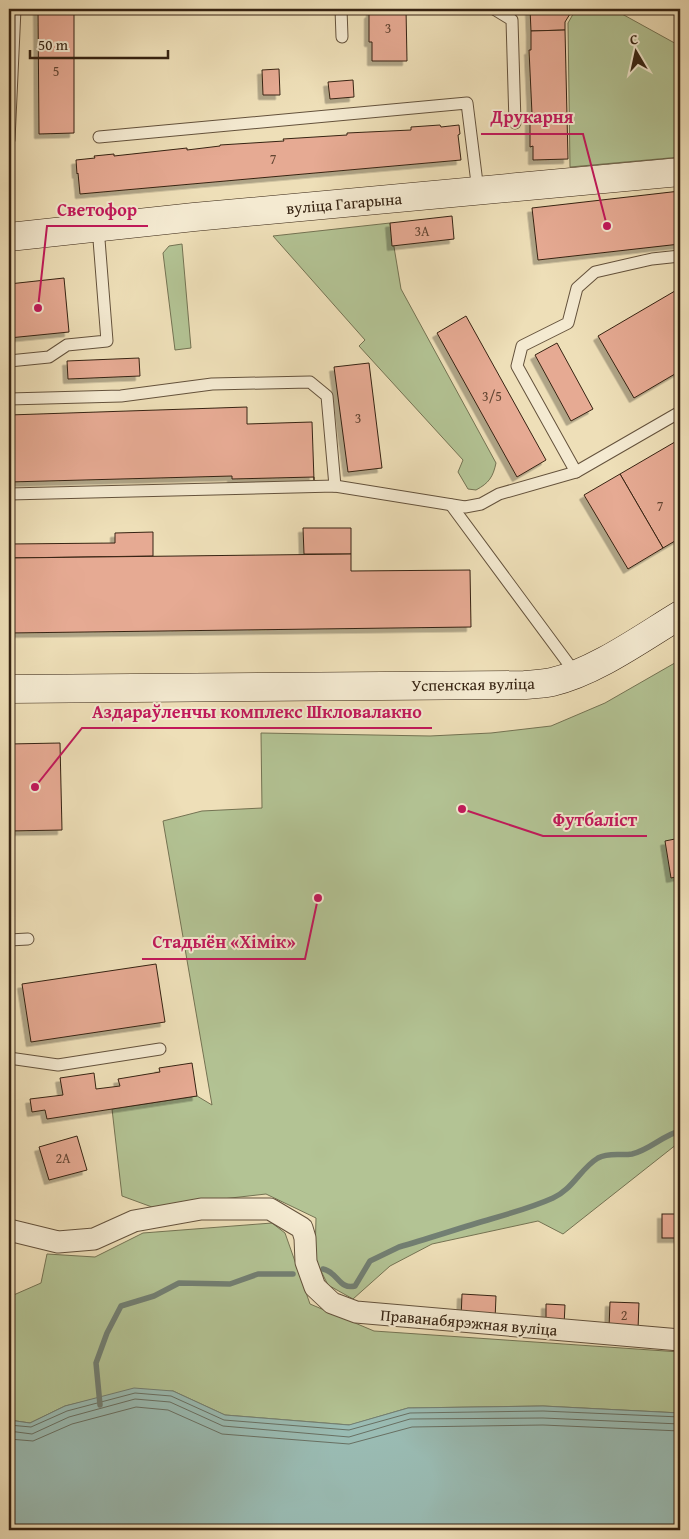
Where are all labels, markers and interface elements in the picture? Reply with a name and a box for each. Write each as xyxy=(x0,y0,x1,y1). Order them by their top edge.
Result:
house number: 3 xyxy=(385,18,391,38)
scale bar xyxy=(30,28,168,60)
north arrow xyxy=(612,28,662,78)
text: С xyxy=(628,29,640,50)
text: 50 m xyxy=(38,34,69,55)
house number: 5 xyxy=(53,61,59,81)
callout: Друкарня xyxy=(481,101,583,134)
text: Друкарня xyxy=(490,103,574,130)
house number: 7 xyxy=(270,149,277,169)
street label: вуліца Гагарына xyxy=(285,186,403,220)
callout: Светофор xyxy=(47,193,148,226)
text: Светофор xyxy=(57,196,137,223)
house number: 3А xyxy=(414,221,430,241)
house number: 3/5 xyxy=(482,386,502,406)
house number: 3 xyxy=(355,408,361,428)
house number: 7 xyxy=(657,496,664,516)
street label: Успенская вуліца xyxy=(411,671,535,697)
callout: Аздараўленчы комплекс Шкловалакно xyxy=(82,695,432,728)
text: Аздараўленчы комплекс Шкловалакно xyxy=(92,698,422,725)
callout: Футбаліст xyxy=(543,803,647,836)
text: Футбаліст xyxy=(553,806,638,833)
callout: Стадыён «Хімік» xyxy=(142,926,305,959)
text: Стадыён «Хімік» xyxy=(152,928,296,955)
house number: 2А xyxy=(55,1148,71,1168)
street label: Праванабярэжная вуліца xyxy=(380,1302,559,1342)
house number: 2 xyxy=(621,1305,627,1325)

